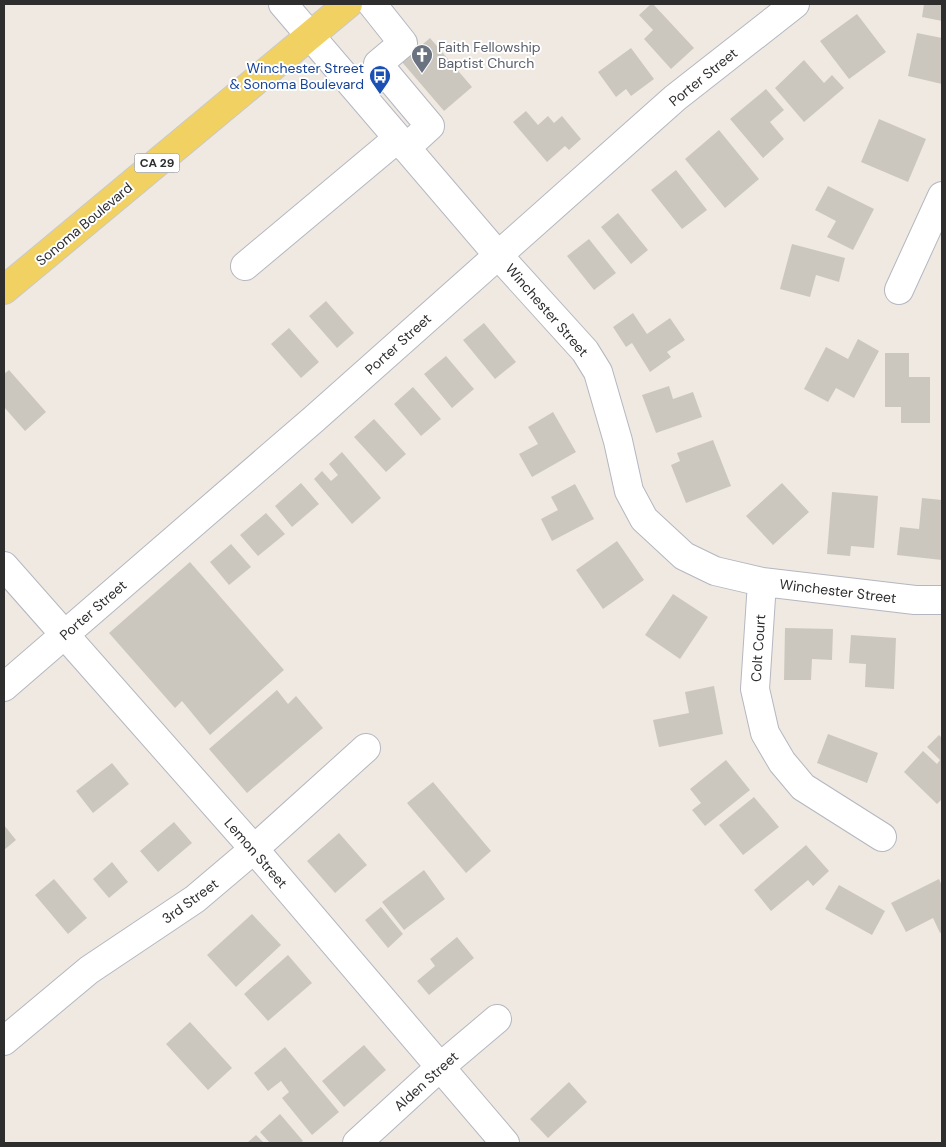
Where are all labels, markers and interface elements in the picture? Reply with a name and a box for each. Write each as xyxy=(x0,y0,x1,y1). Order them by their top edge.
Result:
place label: Faith Fellowship Baptist Church xyxy=(438,38,541,72)
church icon: Faith Fellowship Baptist Church xyxy=(410,43,434,74)
street label: Porter Street xyxy=(665,44,741,110)
place label: Winchester Street & Sonoma Boulevard xyxy=(230,59,364,93)
bus stop icon: Winchester Street & Sonoma Boulevard xyxy=(368,64,392,95)
road number: CA 29 xyxy=(134,154,180,172)
street label: Sonoma Boulevard xyxy=(32,178,136,270)
street label: Winchester Street xyxy=(502,260,592,360)
street label: Porter Street xyxy=(361,310,435,378)
street label: Winchester Street xyxy=(779,575,897,607)
street label: Porter Street xyxy=(56,576,130,644)
street label: Colt Court xyxy=(747,614,769,682)
street label: Lemon Street xyxy=(221,814,291,892)
street label: 3rd Street xyxy=(158,875,222,927)
street label: Alden Street xyxy=(390,1047,462,1115)

